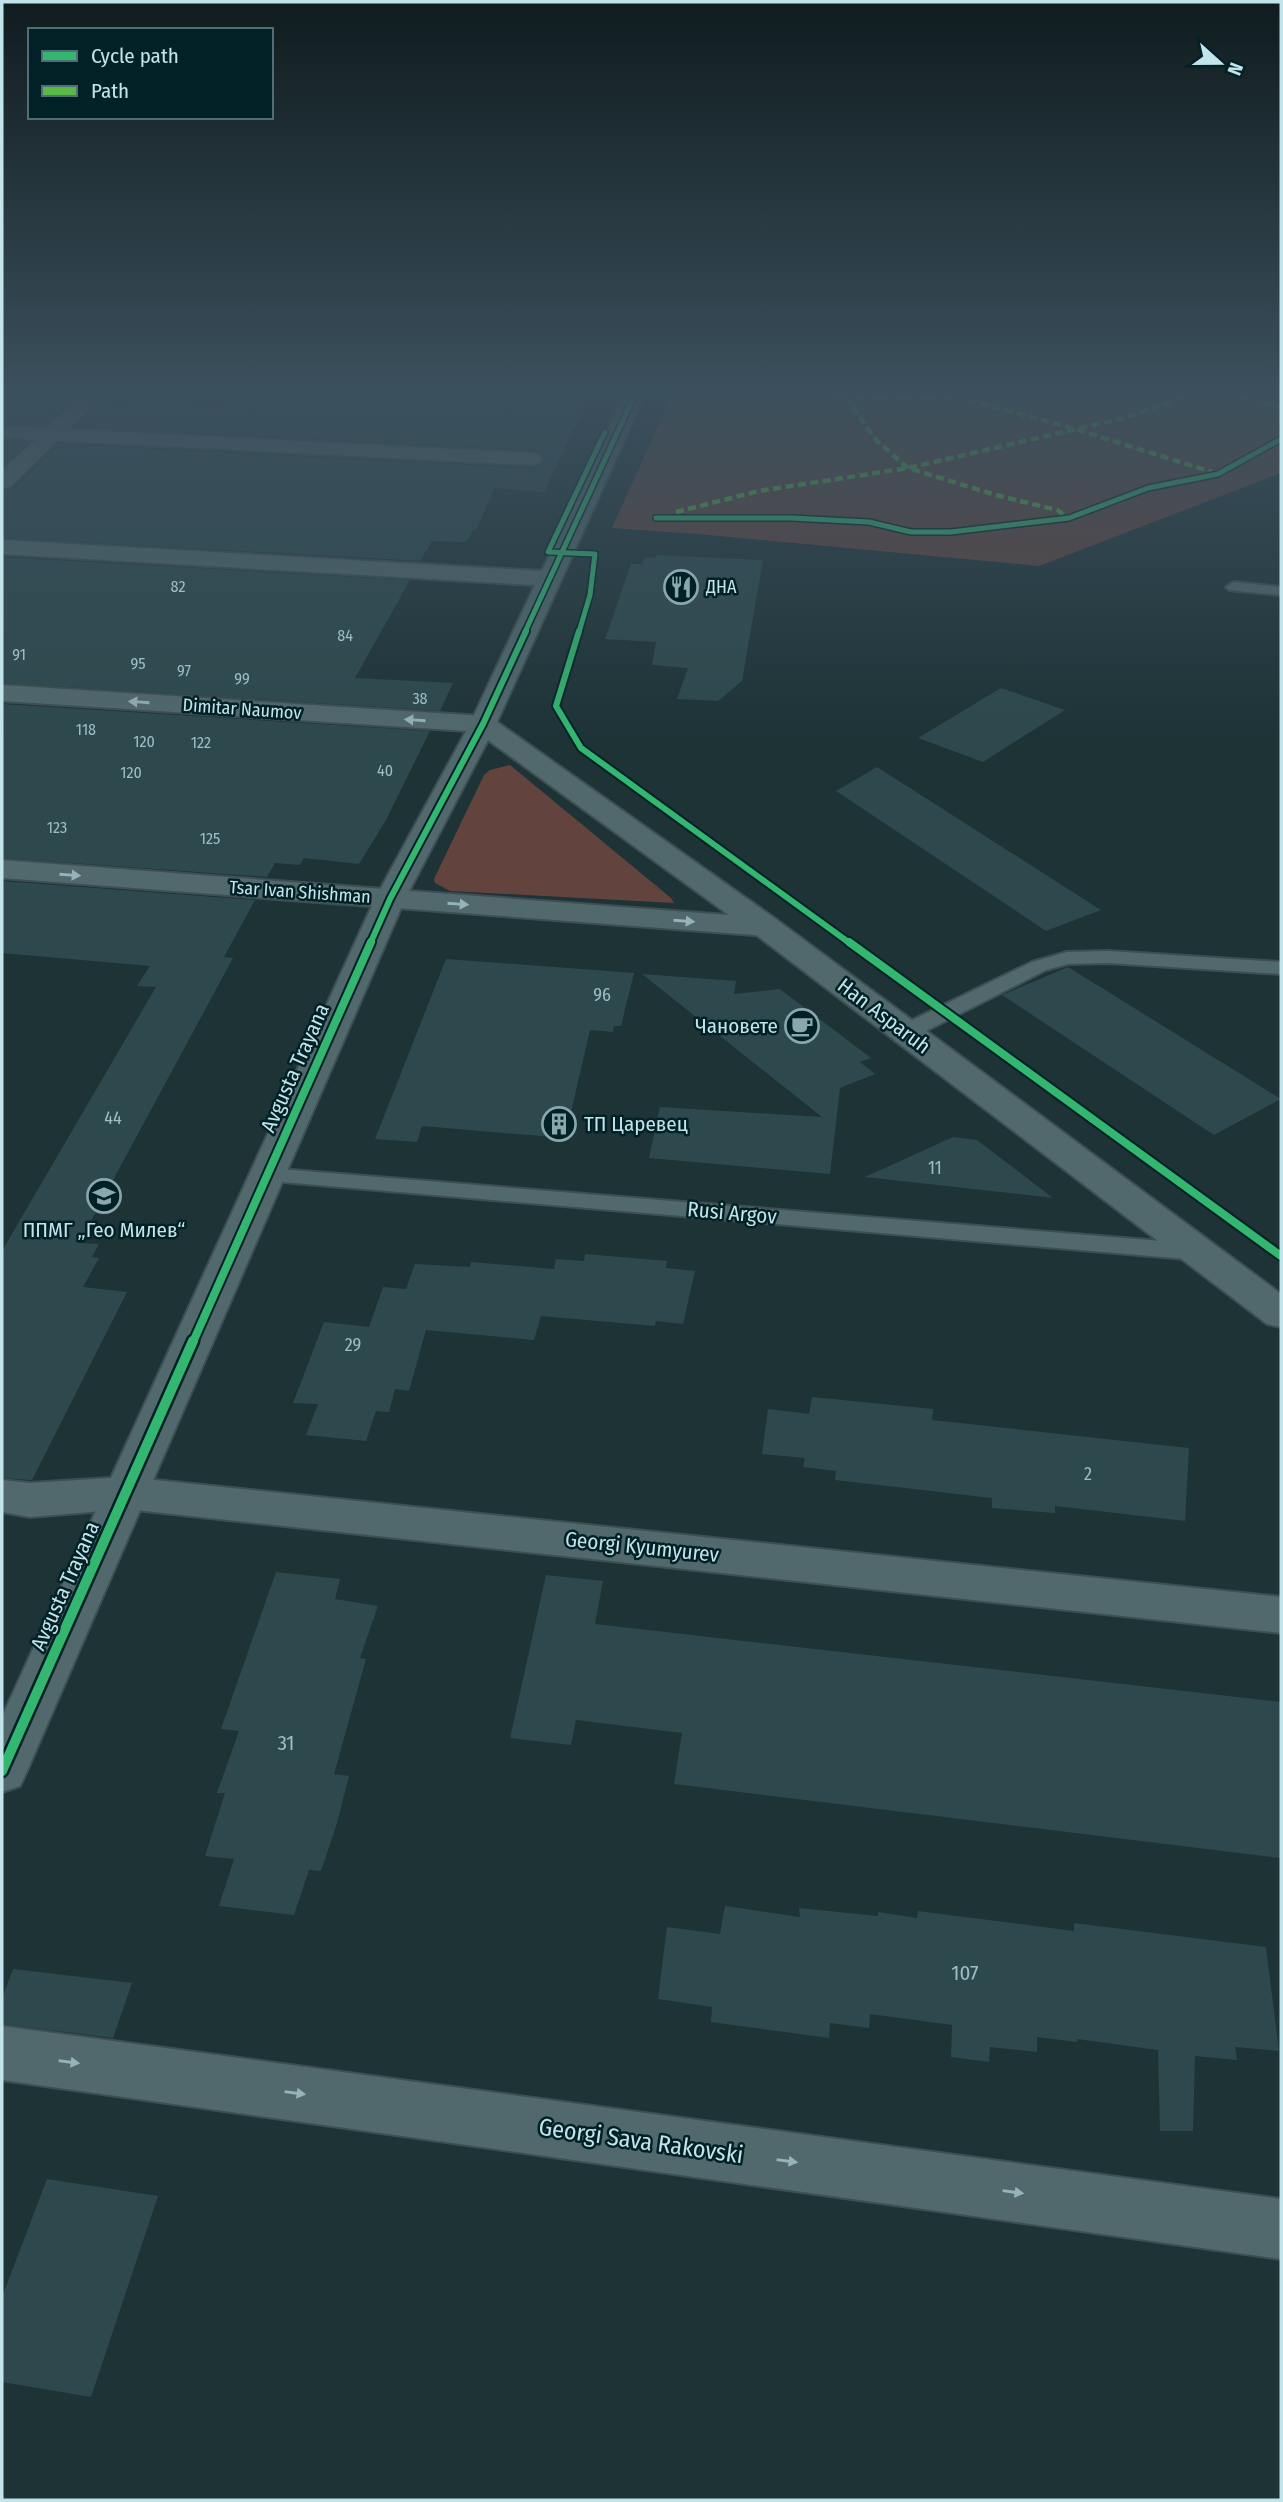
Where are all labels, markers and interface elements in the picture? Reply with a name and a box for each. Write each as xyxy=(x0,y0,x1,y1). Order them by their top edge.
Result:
legend xyxy=(28,28,273,119)
north arrow xyxy=(1185,28,1255,98)
text: Cycle path xyxy=(91,43,179,69)
text: N xyxy=(1223,59,1248,78)
text: Path xyxy=(91,78,129,104)
restaurant icon: ДНА xyxy=(662,568,700,606)
place label: ДНА xyxy=(705,576,737,598)
house number: 82 xyxy=(171,577,185,596)
house number: 84 xyxy=(337,626,353,645)
house number: 91 xyxy=(12,645,26,664)
house number: 95 xyxy=(130,654,146,673)
house number: 97 xyxy=(177,661,192,680)
house number: 99 xyxy=(234,669,250,688)
house number: 38 xyxy=(412,689,428,708)
street label: Dimitar Naumov xyxy=(182,694,302,724)
one-way arrow xyxy=(128,696,150,707)
one-way arrow xyxy=(404,714,426,725)
house number: 118 xyxy=(76,720,96,739)
house number: 120 xyxy=(133,732,155,751)
house number: 122 xyxy=(191,733,211,752)
house number: 40 xyxy=(377,761,393,780)
house number: 120 xyxy=(120,763,142,782)
house number: 123 xyxy=(47,818,67,837)
house number: 125 xyxy=(200,829,220,848)
one-way arrow xyxy=(59,869,81,880)
street label: Tsar Ivan Shishman xyxy=(229,876,371,908)
one-way arrow xyxy=(447,899,469,910)
one-way arrow xyxy=(674,916,696,927)
street label: Han Asparuh xyxy=(832,973,936,1059)
house number: 96 xyxy=(593,984,611,1006)
street label: Avgusta Trayana xyxy=(255,1000,335,1136)
cafe icon: Чановете xyxy=(783,1007,821,1045)
place label: Чановете xyxy=(695,1013,778,1039)
building icon: ТП Царевец xyxy=(540,1105,578,1143)
house number: 44 xyxy=(104,1107,122,1129)
place label: ТП Царевец xyxy=(584,1111,688,1137)
house number: 11 xyxy=(928,1157,942,1179)
school or university icon: ППМГ „Гео Милев“ xyxy=(85,1177,123,1215)
street label: Rusi Argov xyxy=(686,1196,778,1230)
place label: ППМГ „Гео Милев“ xyxy=(23,1217,185,1243)
house number: 29 xyxy=(345,1334,361,1356)
house number: 2 xyxy=(1084,1463,1092,1485)
street label: Avgusta Trayana xyxy=(25,1518,105,1654)
street label: Georgi Kyumyurev xyxy=(564,1526,721,1568)
house number: 31 xyxy=(277,1730,295,1756)
house number: 107 xyxy=(951,1960,979,1986)
one-way arrow xyxy=(59,2057,81,2068)
one-way arrow xyxy=(284,2088,306,2099)
street label: Georgi Sava Rakovski xyxy=(537,2113,745,2169)
one-way arrow xyxy=(776,2155,798,2166)
one-way arrow xyxy=(1002,2186,1024,2197)

